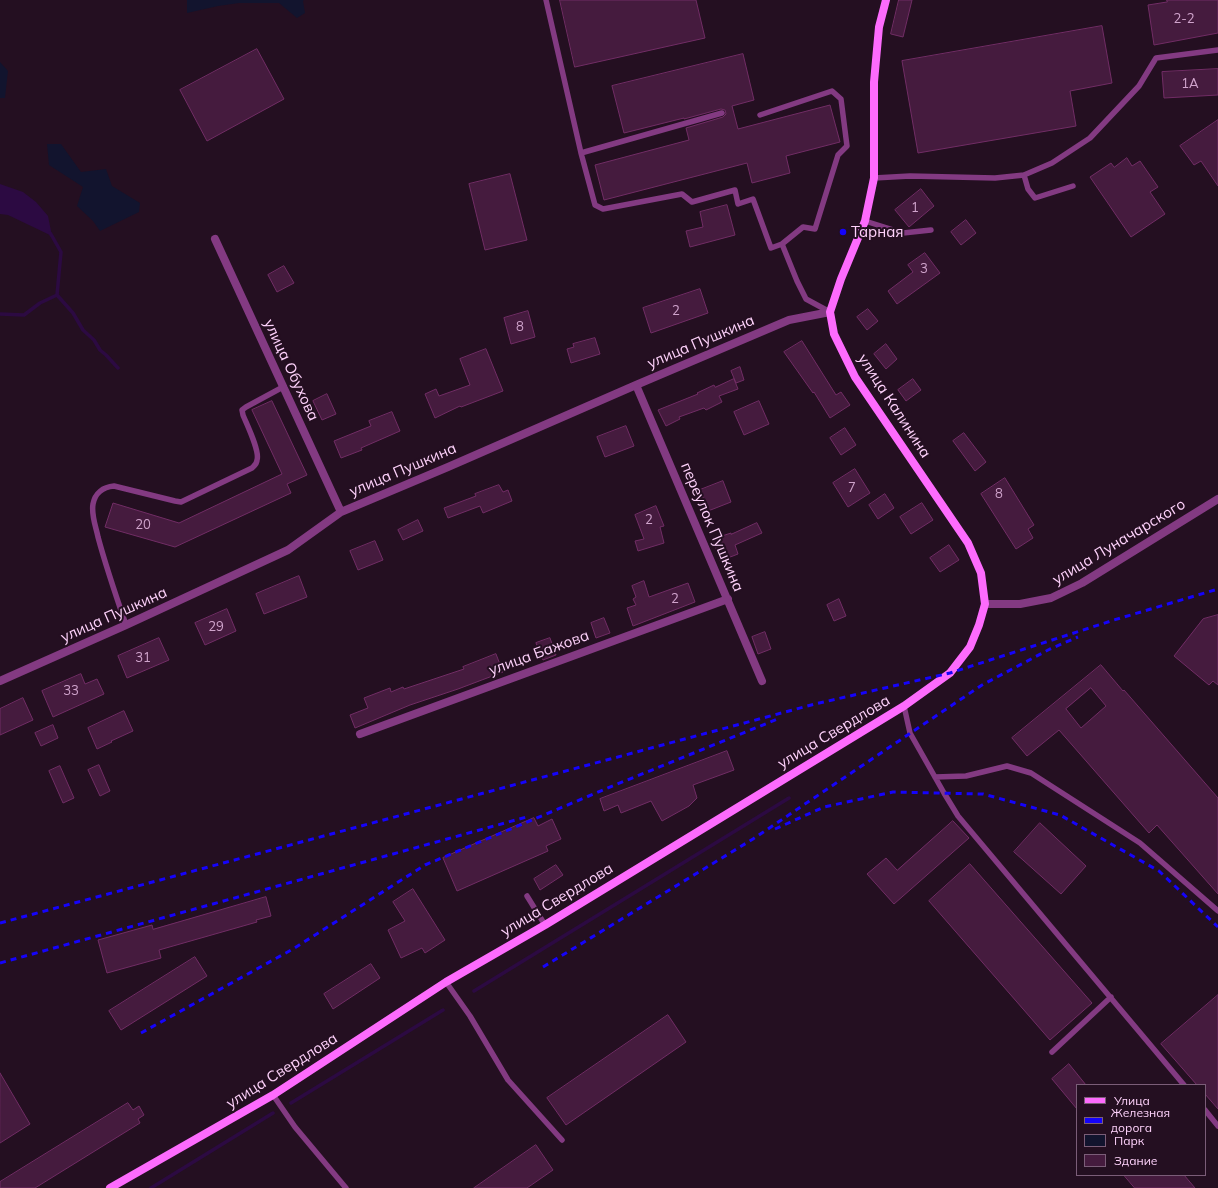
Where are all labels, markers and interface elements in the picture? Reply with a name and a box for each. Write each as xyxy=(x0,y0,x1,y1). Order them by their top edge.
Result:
house number: 2-2 xyxy=(1173,11,1195,27)
house number: 1А xyxy=(1181,76,1199,92)
house number: 1 xyxy=(911,200,919,216)
place label: Тарная xyxy=(851,223,904,241)
marker: Тарная xyxy=(838,227,848,237)
house number: 3 xyxy=(920,261,928,277)
house number: 2 xyxy=(672,303,680,319)
street label: улица Пушкина xyxy=(645,311,757,373)
street label: улица Обухова xyxy=(260,316,322,424)
house number: 8 xyxy=(516,319,524,335)
street label: улица Калинина xyxy=(854,351,934,461)
street label: улица Пушкина xyxy=(347,439,459,501)
street label: переулок Пушкина xyxy=(677,460,747,594)
house number: 7 xyxy=(848,480,856,496)
house number: 8 xyxy=(995,486,1003,502)
street label: улица Луначарского xyxy=(1049,495,1189,589)
house number: 2 xyxy=(645,512,653,528)
house number: 20 xyxy=(135,517,151,533)
street label: улица Пушкина xyxy=(58,583,170,647)
house number: 2 xyxy=(671,591,679,607)
house number: 29 xyxy=(208,619,224,635)
street label: улица Бажова xyxy=(486,627,592,679)
house number: 31 xyxy=(135,650,151,666)
house number: 33 xyxy=(63,683,79,699)
street label: улица Свердлова xyxy=(775,691,893,773)
street label: улица Свердлова xyxy=(498,859,616,941)
street label: улица Свердлова xyxy=(223,1029,341,1113)
legend xyxy=(1076,1084,1206,1176)
text: Улица xyxy=(1114,1093,1150,1108)
text: Железная дорога xyxy=(1111,1105,1170,1135)
text: Парк xyxy=(1114,1133,1144,1148)
text: Здание xyxy=(1114,1153,1157,1168)

